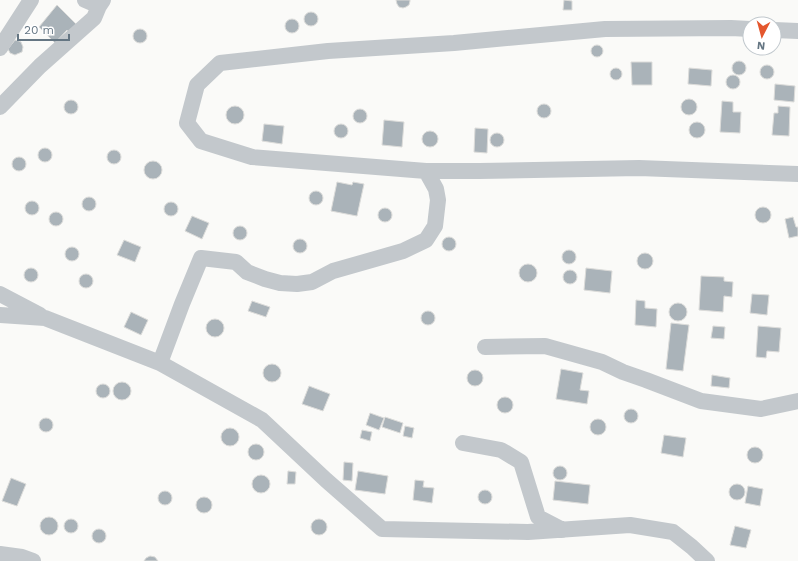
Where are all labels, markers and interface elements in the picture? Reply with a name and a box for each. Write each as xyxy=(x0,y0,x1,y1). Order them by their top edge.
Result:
scale bar xyxy=(18,16,69,42)
north arrow xyxy=(742,16,782,56)
text: 20 m xyxy=(24,23,54,37)
text: N xyxy=(756,39,766,52)

